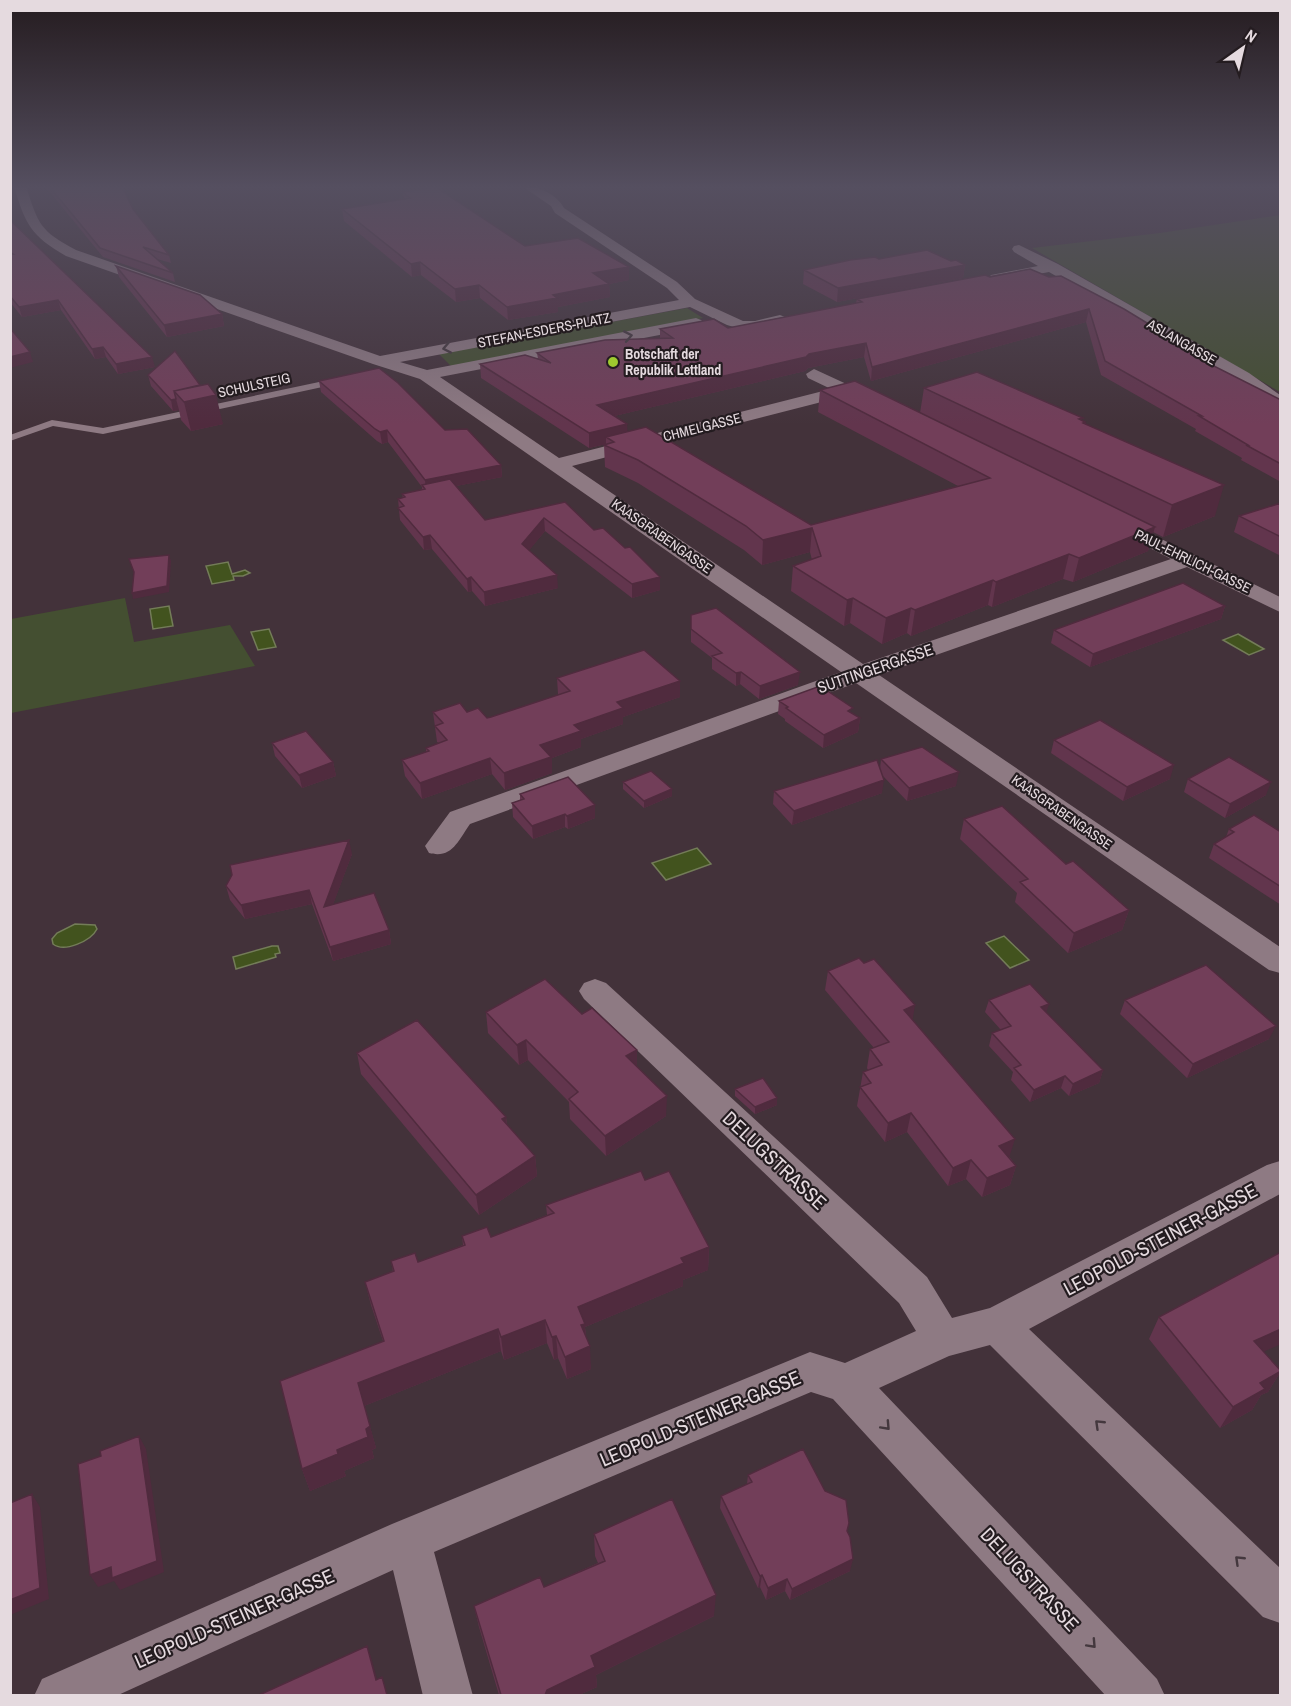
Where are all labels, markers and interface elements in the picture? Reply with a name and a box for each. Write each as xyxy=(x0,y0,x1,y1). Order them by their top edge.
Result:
north arrow xyxy=(1213,18,1273,78)
text: N xyxy=(1241,24,1261,47)
street label: STEFAN-ESDERS-PLATZ xyxy=(476,308,612,352)
street label: ASLANGASSE xyxy=(1143,314,1220,369)
one-way arrow xyxy=(623,330,633,343)
one-way arrow xyxy=(442,341,452,354)
place label: Botschaft der Republik Lettland xyxy=(625,345,721,379)
marker: Botschaft der Republik Lettland xyxy=(606,355,620,369)
street label: SCHULSTEIG xyxy=(216,369,292,401)
street label: CHMELGASSE xyxy=(661,409,743,445)
street label: KAASGRABENGASSE xyxy=(608,495,716,577)
street label: PAUL-EHRLICH-GASSE xyxy=(1132,525,1254,597)
street label: SUTTINGERGASSE xyxy=(814,638,936,698)
street label: KAASGRABENGASSE xyxy=(1008,771,1116,853)
street label: DELUGSTRASSE xyxy=(717,1105,833,1215)
street label: LEOPOLD-STEINER-GASSE xyxy=(1058,1176,1262,1302)
street label: LEOPOLD-STEINER-GASSE xyxy=(595,1363,805,1473)
one-way arrow xyxy=(879,1418,890,1429)
one-way arrow xyxy=(1095,1420,1106,1431)
street label: DELUGSTRASSE xyxy=(975,1521,1085,1637)
one-way arrow xyxy=(1235,1556,1246,1567)
street label: LEOPOLD-STEINER-GASSE xyxy=(130,1562,338,1674)
one-way arrow xyxy=(1085,1638,1096,1648)

